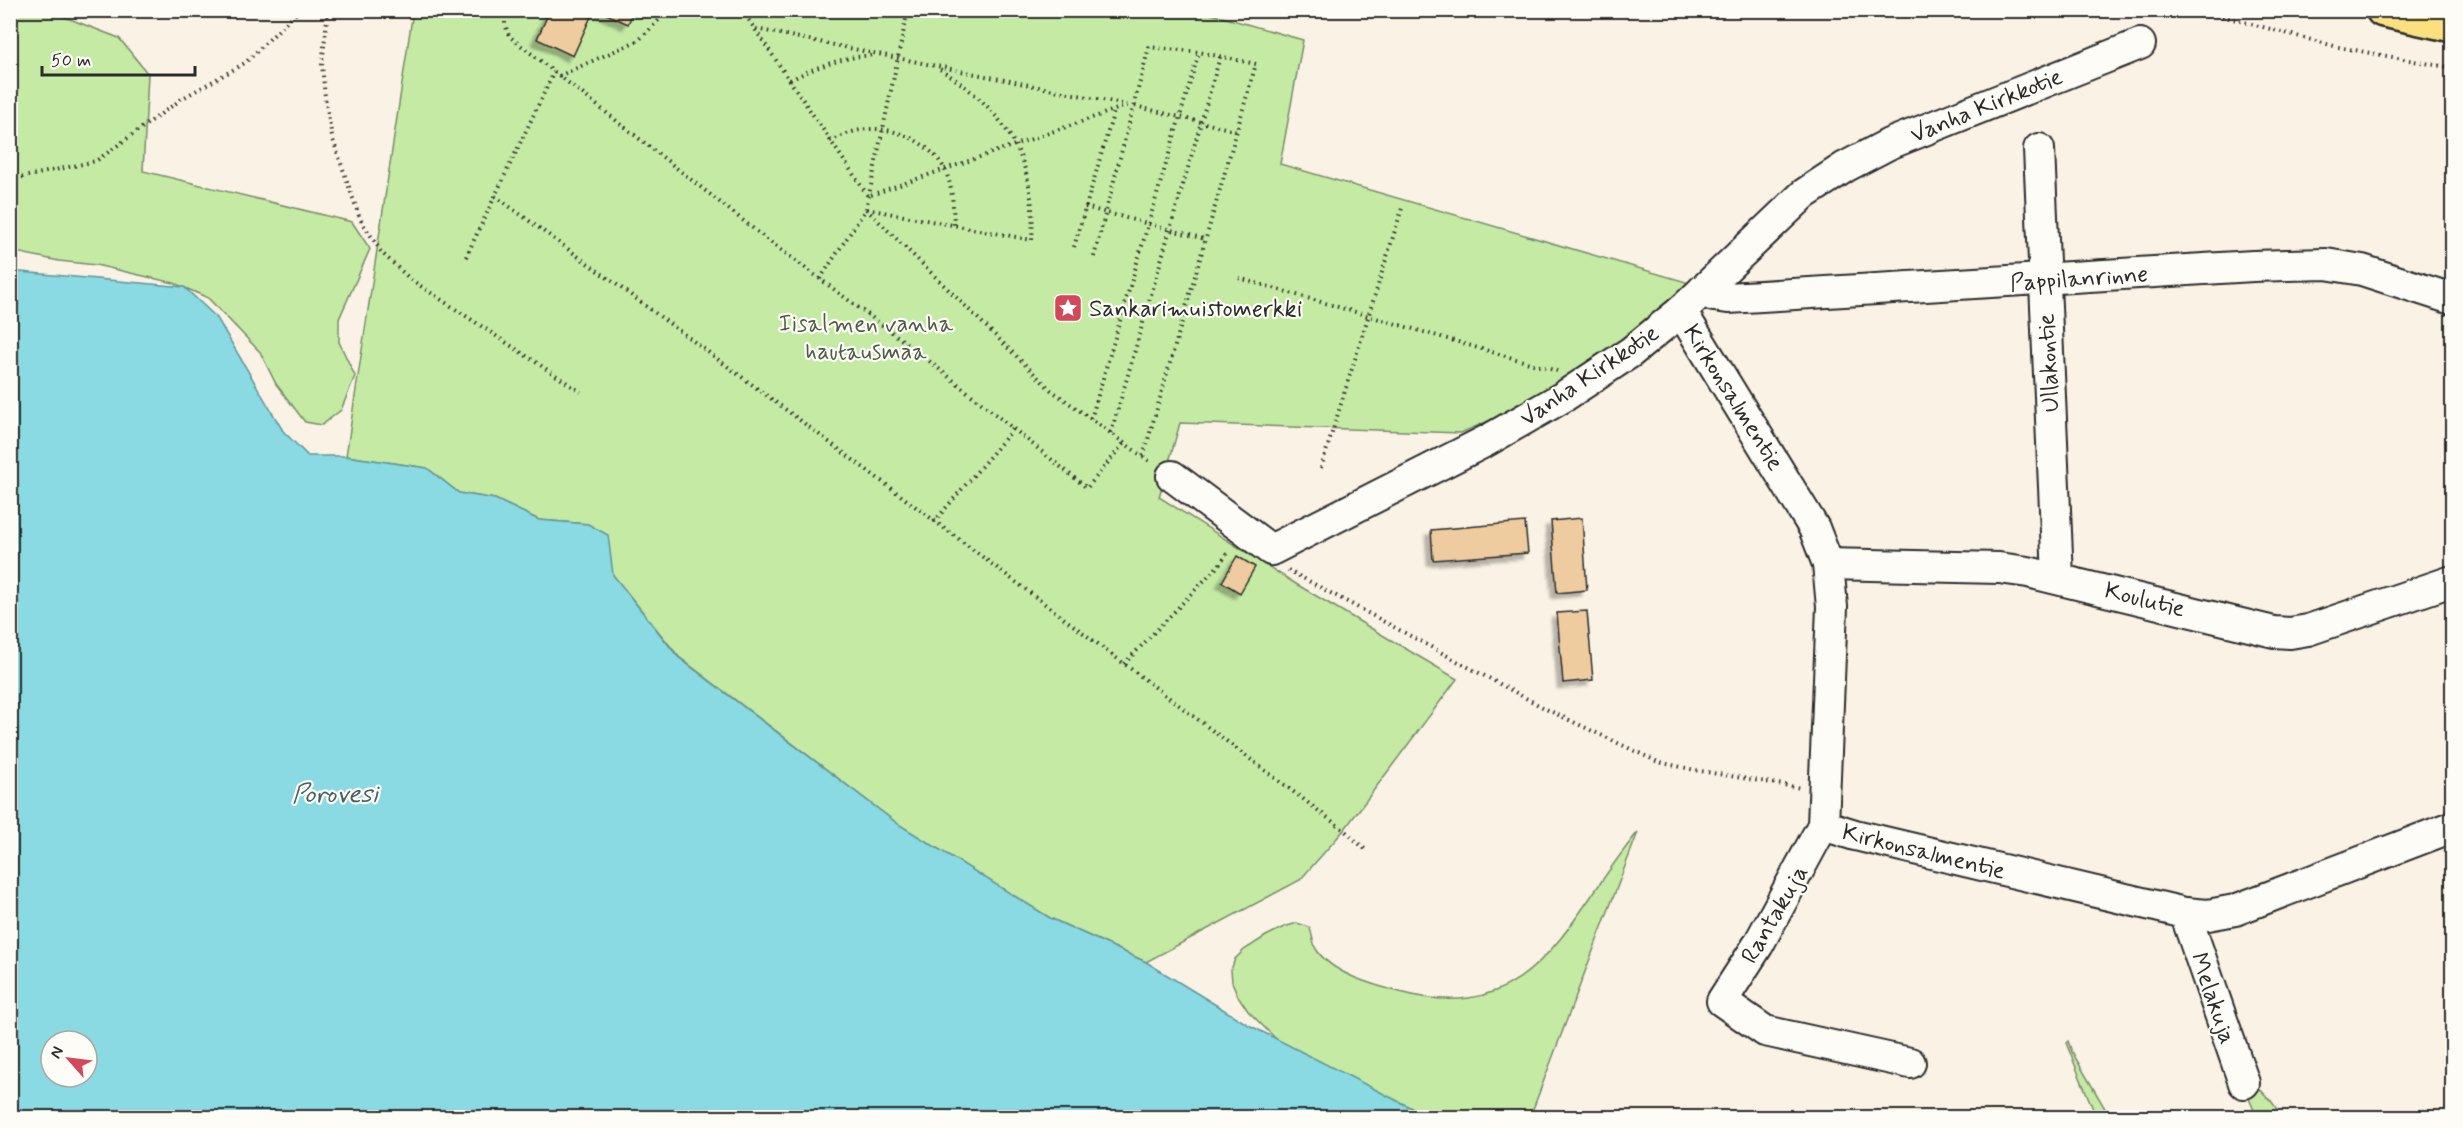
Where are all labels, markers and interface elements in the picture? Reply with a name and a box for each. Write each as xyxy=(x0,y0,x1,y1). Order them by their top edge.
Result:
scale bar xyxy=(42,39,195,77)
text: 50 m xyxy=(51,49,91,73)
street label: Vanha Kirkkotie xyxy=(1906,62,2067,151)
street label: Pappilanrinne xyxy=(2009,259,2149,300)
place icon: Sankarimuistomerkki xyxy=(1052,292,1084,324)
place label: Sankarimuistomerkki xyxy=(1089,294,1302,325)
park label: Iisalmen vanha hautausmaa xyxy=(779,309,954,368)
street label: Ullakontie xyxy=(2031,312,2068,413)
street label: Vanha Kirkkotie xyxy=(1514,318,1666,434)
street label: Kirkonsalmentie xyxy=(1675,319,1790,477)
street label: Koulutie xyxy=(2101,576,2188,625)
water label: Porovesi xyxy=(292,778,380,812)
street label: Kirkonsalmentie xyxy=(1839,817,2009,888)
street label: Rantakuja xyxy=(1735,860,1816,970)
street label: Melakuja xyxy=(2182,949,2243,1048)
north arrow xyxy=(39,1029,99,1089)
text: N xyxy=(45,1043,69,1062)

